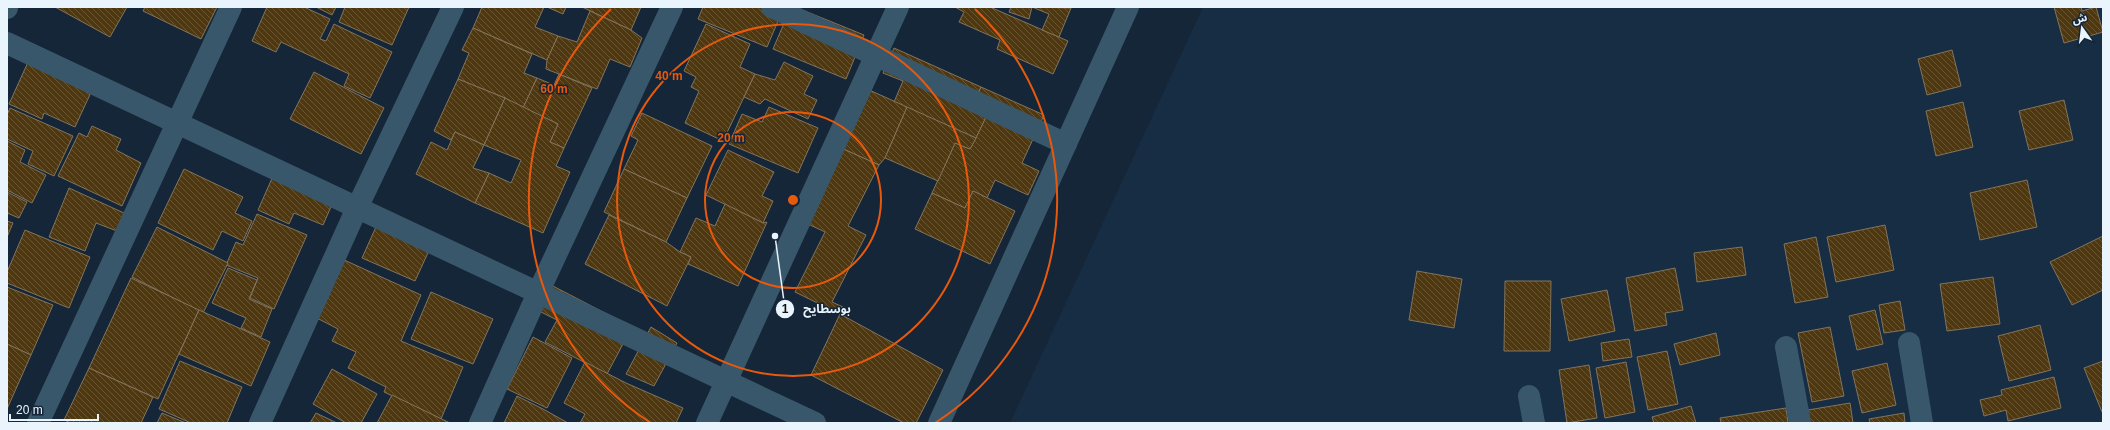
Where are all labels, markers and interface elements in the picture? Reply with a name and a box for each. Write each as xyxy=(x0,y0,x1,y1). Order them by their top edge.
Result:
north arrow xyxy=(2062,8,2102,48)
text: ش xyxy=(2071,11,2089,27)
text: 40 m xyxy=(655,69,683,83)
text: 60 m xyxy=(540,82,568,96)
text: 20 m xyxy=(717,131,745,145)
centre of rings xyxy=(786,193,800,207)
callout: بوسطايح xyxy=(775,297,859,321)
text: 1 xyxy=(782,302,789,316)
text: بوسطايح xyxy=(803,302,851,318)
scale bar xyxy=(10,396,98,422)
text: 20 m xyxy=(16,403,43,417)

